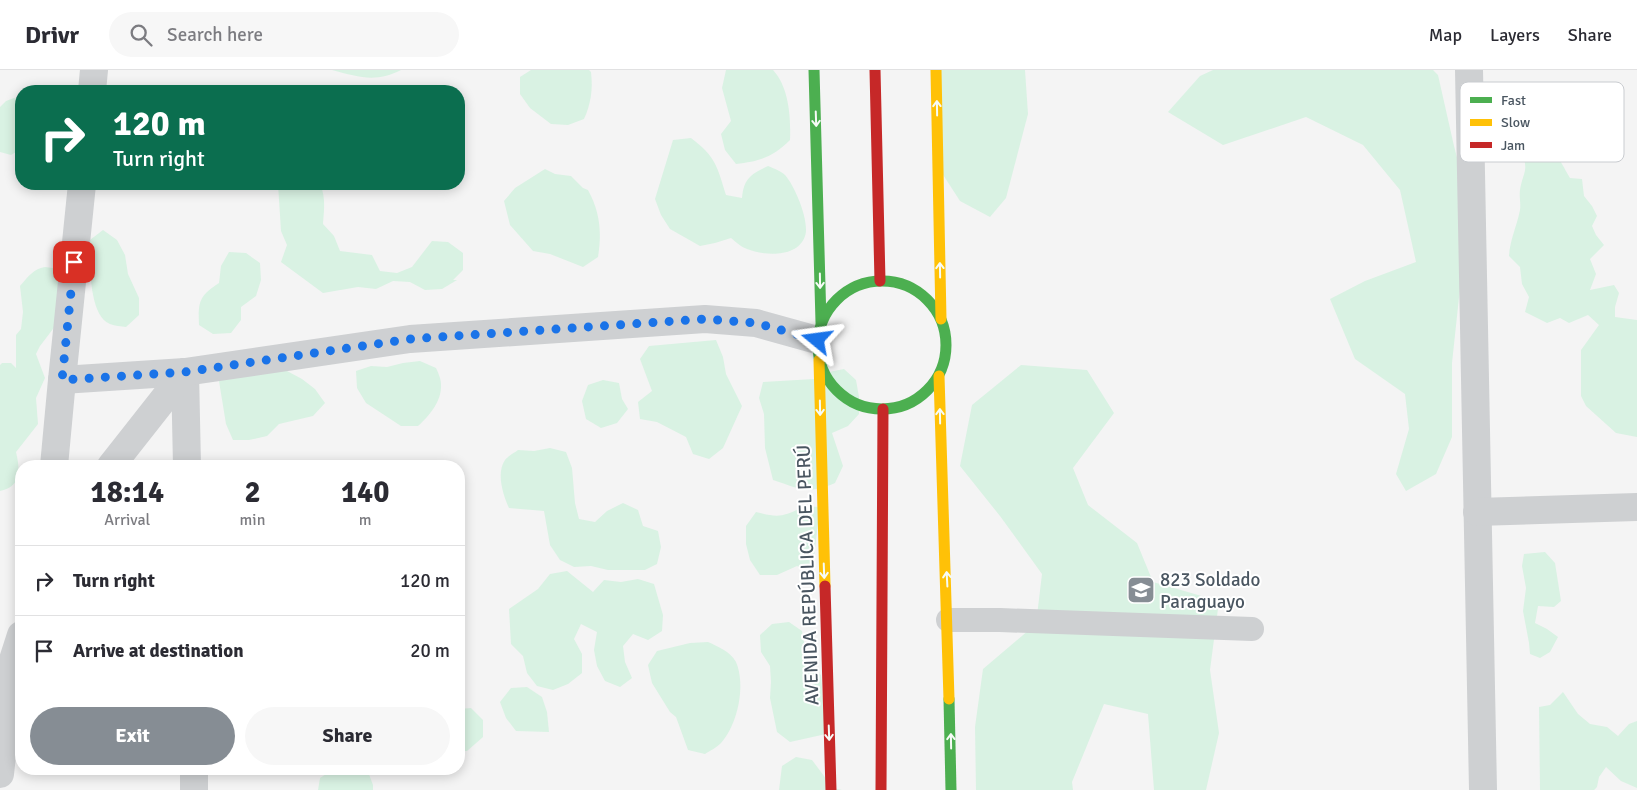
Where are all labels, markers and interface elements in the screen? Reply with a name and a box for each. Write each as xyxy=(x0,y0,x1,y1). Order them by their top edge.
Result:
search box xyxy=(109,12,459,57)
text: Drivr xyxy=(25,20,79,50)
icon: search xyxy=(127,21,155,49)
text: Search here xyxy=(167,23,263,47)
text: Map xyxy=(1429,24,1462,46)
text: Layers xyxy=(1490,24,1540,46)
text: Share xyxy=(1568,24,1612,46)
legend xyxy=(1460,82,1624,162)
text: Fast xyxy=(1501,92,1526,109)
one-way arrow xyxy=(932,100,942,116)
text: 120 m xyxy=(113,102,206,145)
icon: right xyxy=(30,105,95,170)
one-way arrow xyxy=(811,110,820,126)
text: Slow xyxy=(1501,114,1530,131)
text: Jam xyxy=(1501,137,1525,154)
text: Turn right xyxy=(113,145,205,172)
pin xyxy=(53,241,95,283)
icon: arrive xyxy=(60,248,88,276)
one-way arrow xyxy=(935,262,945,278)
one-way arrow xyxy=(816,273,825,289)
position arrow xyxy=(790,313,842,365)
one-way arrow xyxy=(815,400,825,416)
one-way arrow xyxy=(935,409,945,425)
street label: AVENIDA REPÚBLICA DEL PERÚ xyxy=(791,444,825,706)
text: 18:14 xyxy=(90,474,164,511)
text: 2 xyxy=(244,474,261,511)
text: 140 xyxy=(341,474,389,511)
text: Arrival xyxy=(104,510,150,530)
text: min xyxy=(240,510,265,530)
text: m xyxy=(359,510,372,530)
one-way arrow xyxy=(820,562,829,578)
icon: right xyxy=(30,567,58,595)
place label: 823 Soldado Paraguayo xyxy=(1160,568,1261,614)
text: Turn right xyxy=(73,569,155,593)
text: 120 m xyxy=(400,569,450,593)
one-way arrow xyxy=(942,571,951,587)
school or university icon: 823 Soldado Paraguayo xyxy=(1126,575,1156,605)
icon: arrive xyxy=(30,637,58,665)
text: Arrive at destination xyxy=(73,639,244,663)
text: 20 m xyxy=(410,639,450,663)
button: Exit xyxy=(30,707,235,765)
button: Share xyxy=(245,707,450,765)
one-way arrow xyxy=(824,724,834,741)
one-way arrow xyxy=(946,734,955,750)

